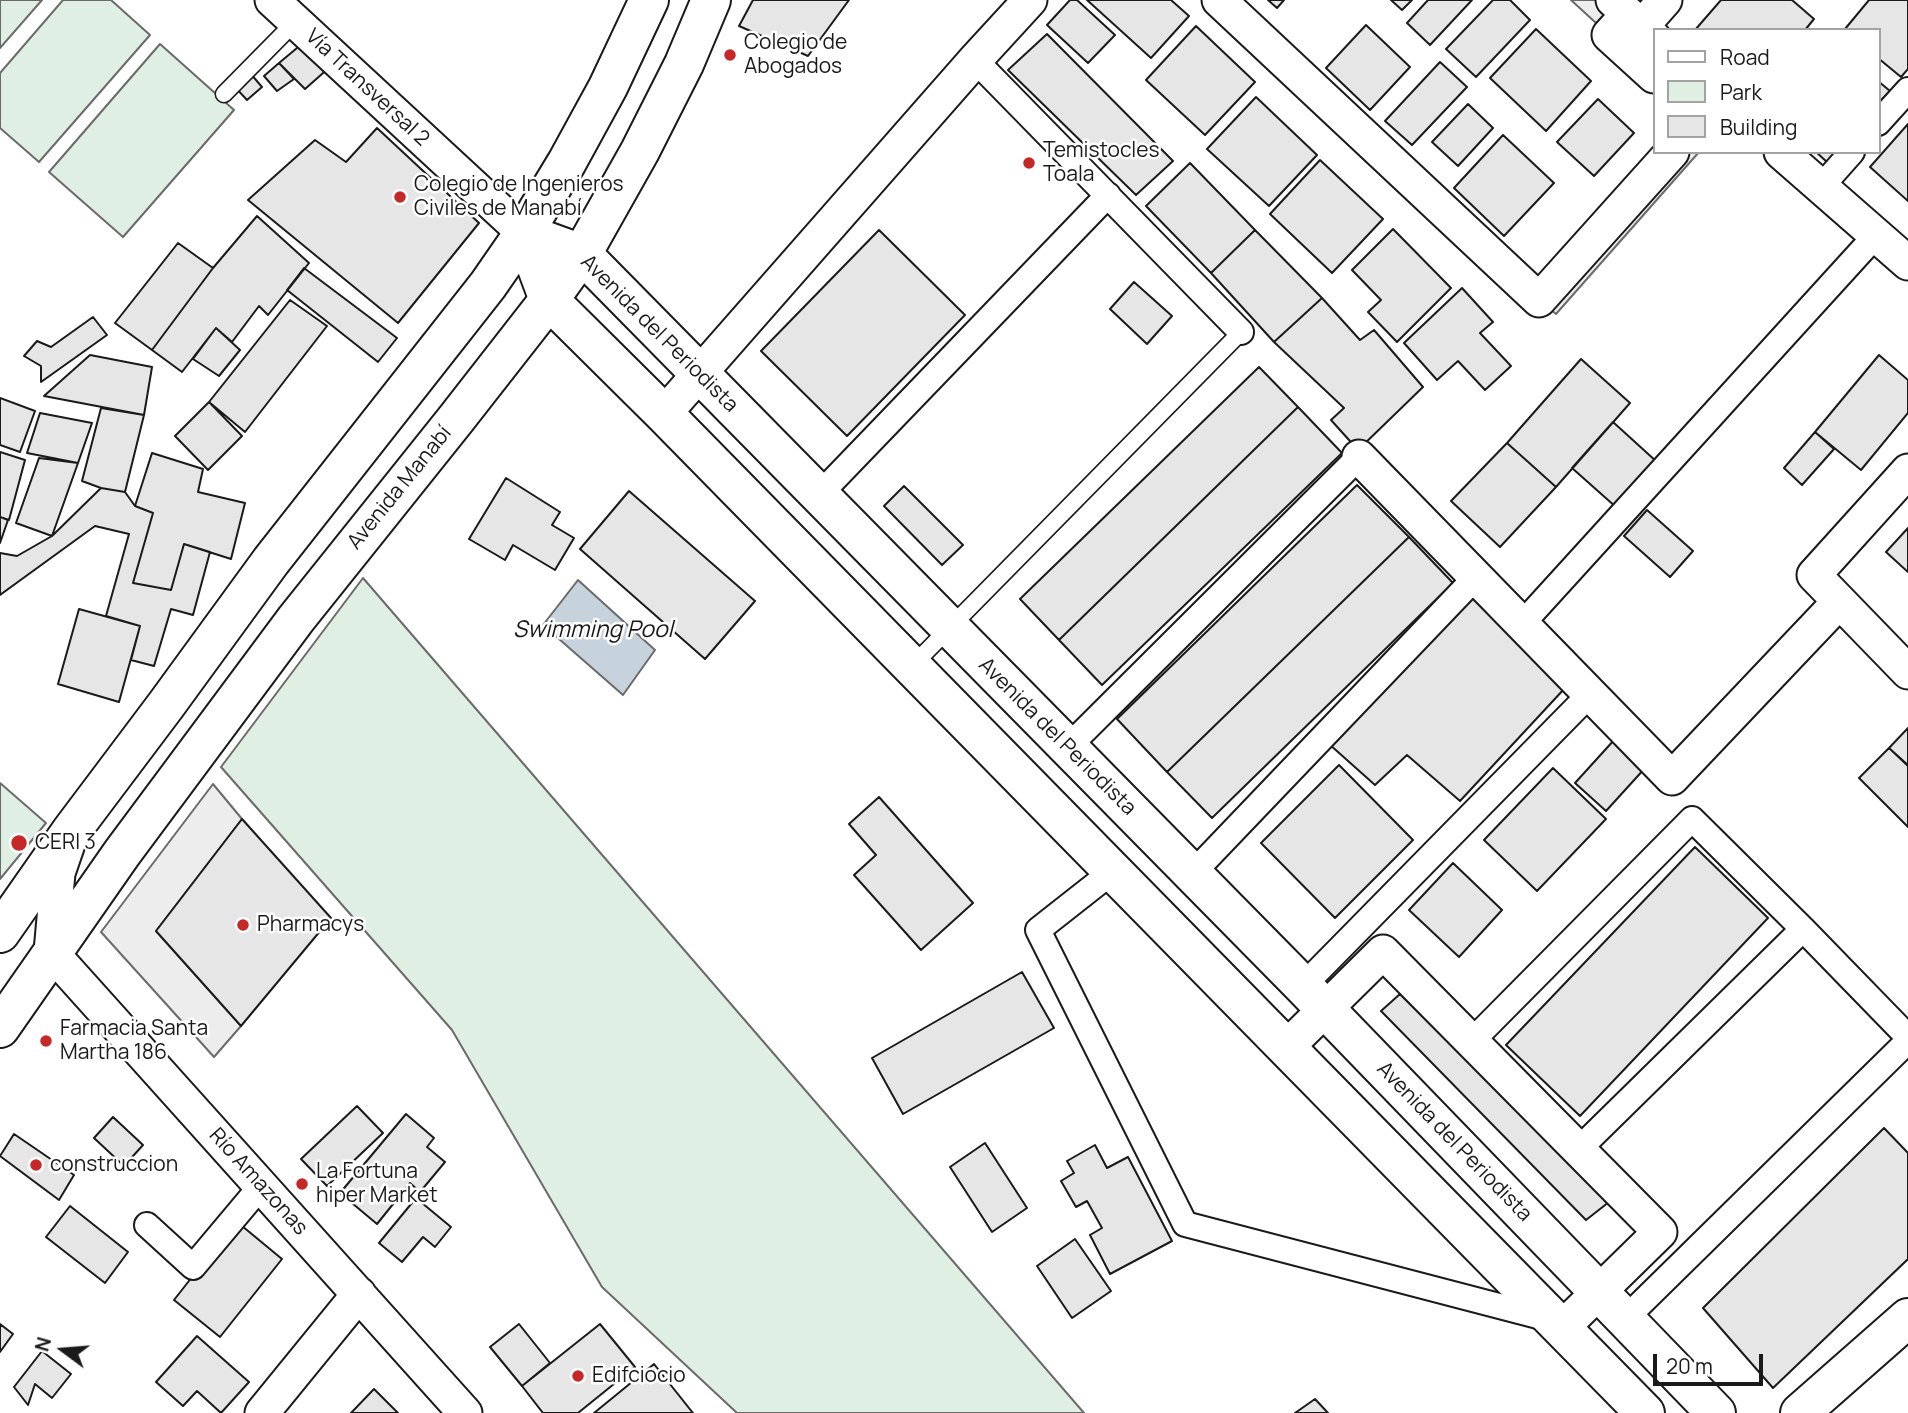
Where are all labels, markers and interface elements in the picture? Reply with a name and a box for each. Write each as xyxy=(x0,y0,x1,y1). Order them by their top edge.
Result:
street label: Vía Transversal 2 xyxy=(300,24,434,152)
legend xyxy=(1652,28,1880,154)
place label: Colegio de Abogados xyxy=(744,30,847,80)
text: Road xyxy=(1720,43,1770,71)
marker: Colegio de Abogados xyxy=(722,47,738,63)
text: Park xyxy=(1720,78,1762,106)
text: Building xyxy=(1720,113,1797,141)
place label: Temistocles Toala xyxy=(1043,138,1159,188)
marker: Temistocles Toala xyxy=(1021,155,1037,171)
place label: Colegio de Ingenieros Civiles de Manabí xyxy=(414,172,624,222)
marker: Colegio de Ingenieros Civiles de Manabí xyxy=(392,189,408,205)
street label: Avenida del Periodista xyxy=(575,250,743,418)
street label: Avenida Manabí xyxy=(343,421,457,555)
water label: Swimming Pool xyxy=(513,617,673,645)
street label: Avenida del Periodista xyxy=(973,653,1141,821)
place label: CERI 3 xyxy=(35,830,96,856)
marker: CERI 3 xyxy=(9,833,29,853)
place label: Pharmacys xyxy=(257,912,364,938)
marker: Pharmacys xyxy=(235,917,251,933)
place label: Farmacia Santa Martha 186 xyxy=(60,1016,208,1066)
marker: Farmacia Santa Martha 186 xyxy=(38,1033,54,1049)
street label: Avenida del Periodista xyxy=(1371,1057,1537,1227)
street label: Río Amazonas xyxy=(203,1123,313,1241)
place label: construccion xyxy=(50,1152,178,1178)
marker: construccion xyxy=(28,1157,44,1173)
place label: La Fortuna hiper Market xyxy=(316,1159,438,1209)
marker: La Fortuna hiper Market xyxy=(294,1176,310,1192)
north arrow xyxy=(28,1315,98,1385)
text: N xyxy=(28,1334,57,1354)
scale bar xyxy=(1656,1340,1766,1384)
text: 20 m xyxy=(1666,1352,1713,1380)
place label: Edifciocio xyxy=(592,1363,686,1389)
marker: Edifciocio xyxy=(570,1368,586,1384)

